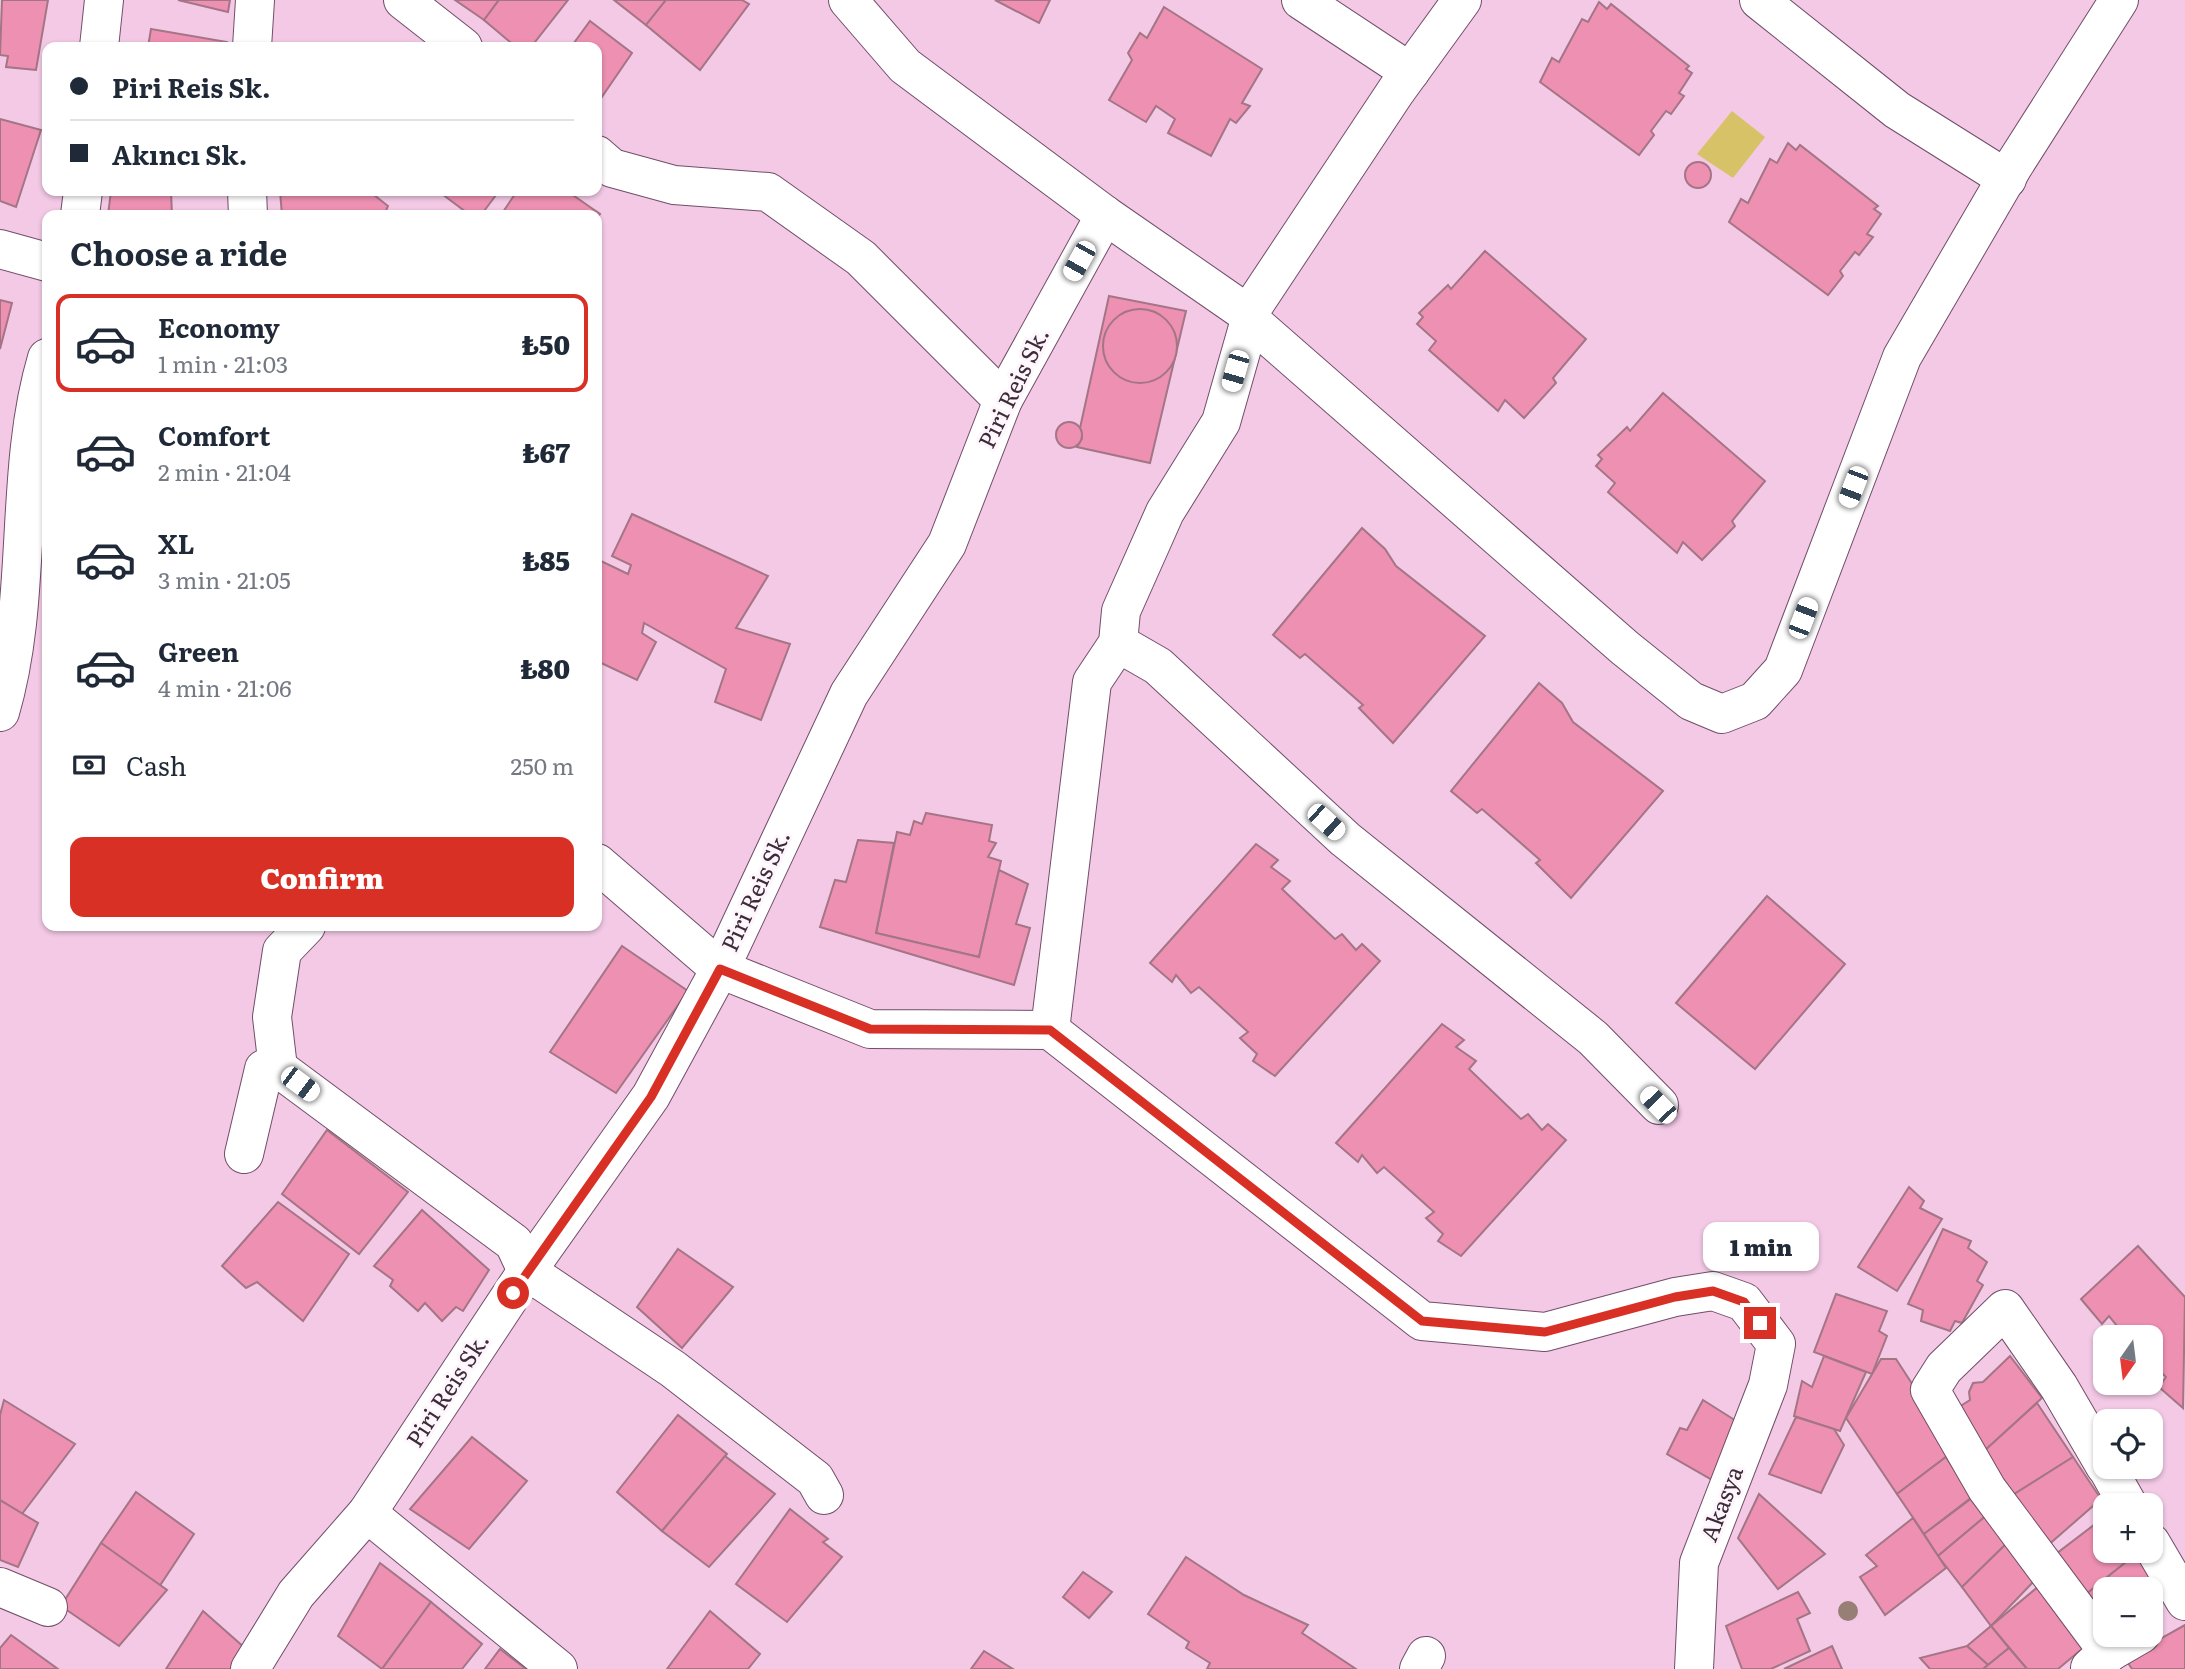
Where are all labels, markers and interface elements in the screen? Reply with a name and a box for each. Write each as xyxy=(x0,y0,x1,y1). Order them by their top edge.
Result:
text: Piri Reis Sk. xyxy=(112,67,271,106)
text: Akıncı Sk. xyxy=(112,134,247,173)
text: Choose a ride xyxy=(70,228,287,276)
car xyxy=(1060,238,1099,284)
text: Economy xyxy=(158,307,280,346)
icon: car xyxy=(74,312,137,375)
street label: Piri Reis Sk. xyxy=(968,321,1056,453)
text: ₺50 xyxy=(521,324,570,363)
text: 1 min · 21:03 xyxy=(158,346,288,380)
car xyxy=(1220,348,1251,394)
text: Comfort xyxy=(158,415,270,454)
icon: car xyxy=(74,420,137,483)
text: ₺67 xyxy=(522,432,570,471)
text: 2 min · 21:04 xyxy=(158,454,291,488)
car xyxy=(1836,464,1871,510)
text: XL xyxy=(158,523,195,562)
icon: car xyxy=(74,528,137,591)
text: ₺85 xyxy=(522,540,570,579)
text: 3 min · 21:05 xyxy=(158,562,291,596)
car xyxy=(1786,595,1821,641)
text: Green xyxy=(158,631,239,670)
icon: car xyxy=(74,636,137,699)
text: ₺80 xyxy=(520,648,570,687)
text: 4 min · 21:06 xyxy=(158,670,292,704)
text: Cash xyxy=(126,745,187,784)
icon: cash xyxy=(70,746,108,784)
text: 250 m xyxy=(510,748,574,782)
car xyxy=(1304,800,1349,844)
street label: Piri Reis Sk. xyxy=(711,824,797,957)
button: Confirm xyxy=(70,837,574,917)
car xyxy=(277,1063,324,1105)
car xyxy=(1636,1083,1681,1127)
callout: 1 min xyxy=(1702,1222,1818,1270)
text: 1 min xyxy=(1730,1229,1792,1263)
route start xyxy=(497,1277,529,1309)
route end xyxy=(1744,1307,1776,1339)
street label: Piri Reis Sk. xyxy=(396,1325,496,1453)
north arrow xyxy=(2093,1325,2163,1395)
map controls xyxy=(2093,1325,2163,1647)
button: locate xyxy=(2093,1409,2163,1479)
street label: Akasya xyxy=(1690,1460,1750,1546)
button: + xyxy=(2093,1493,2163,1563)
button: − xyxy=(2093,1577,2163,1647)

